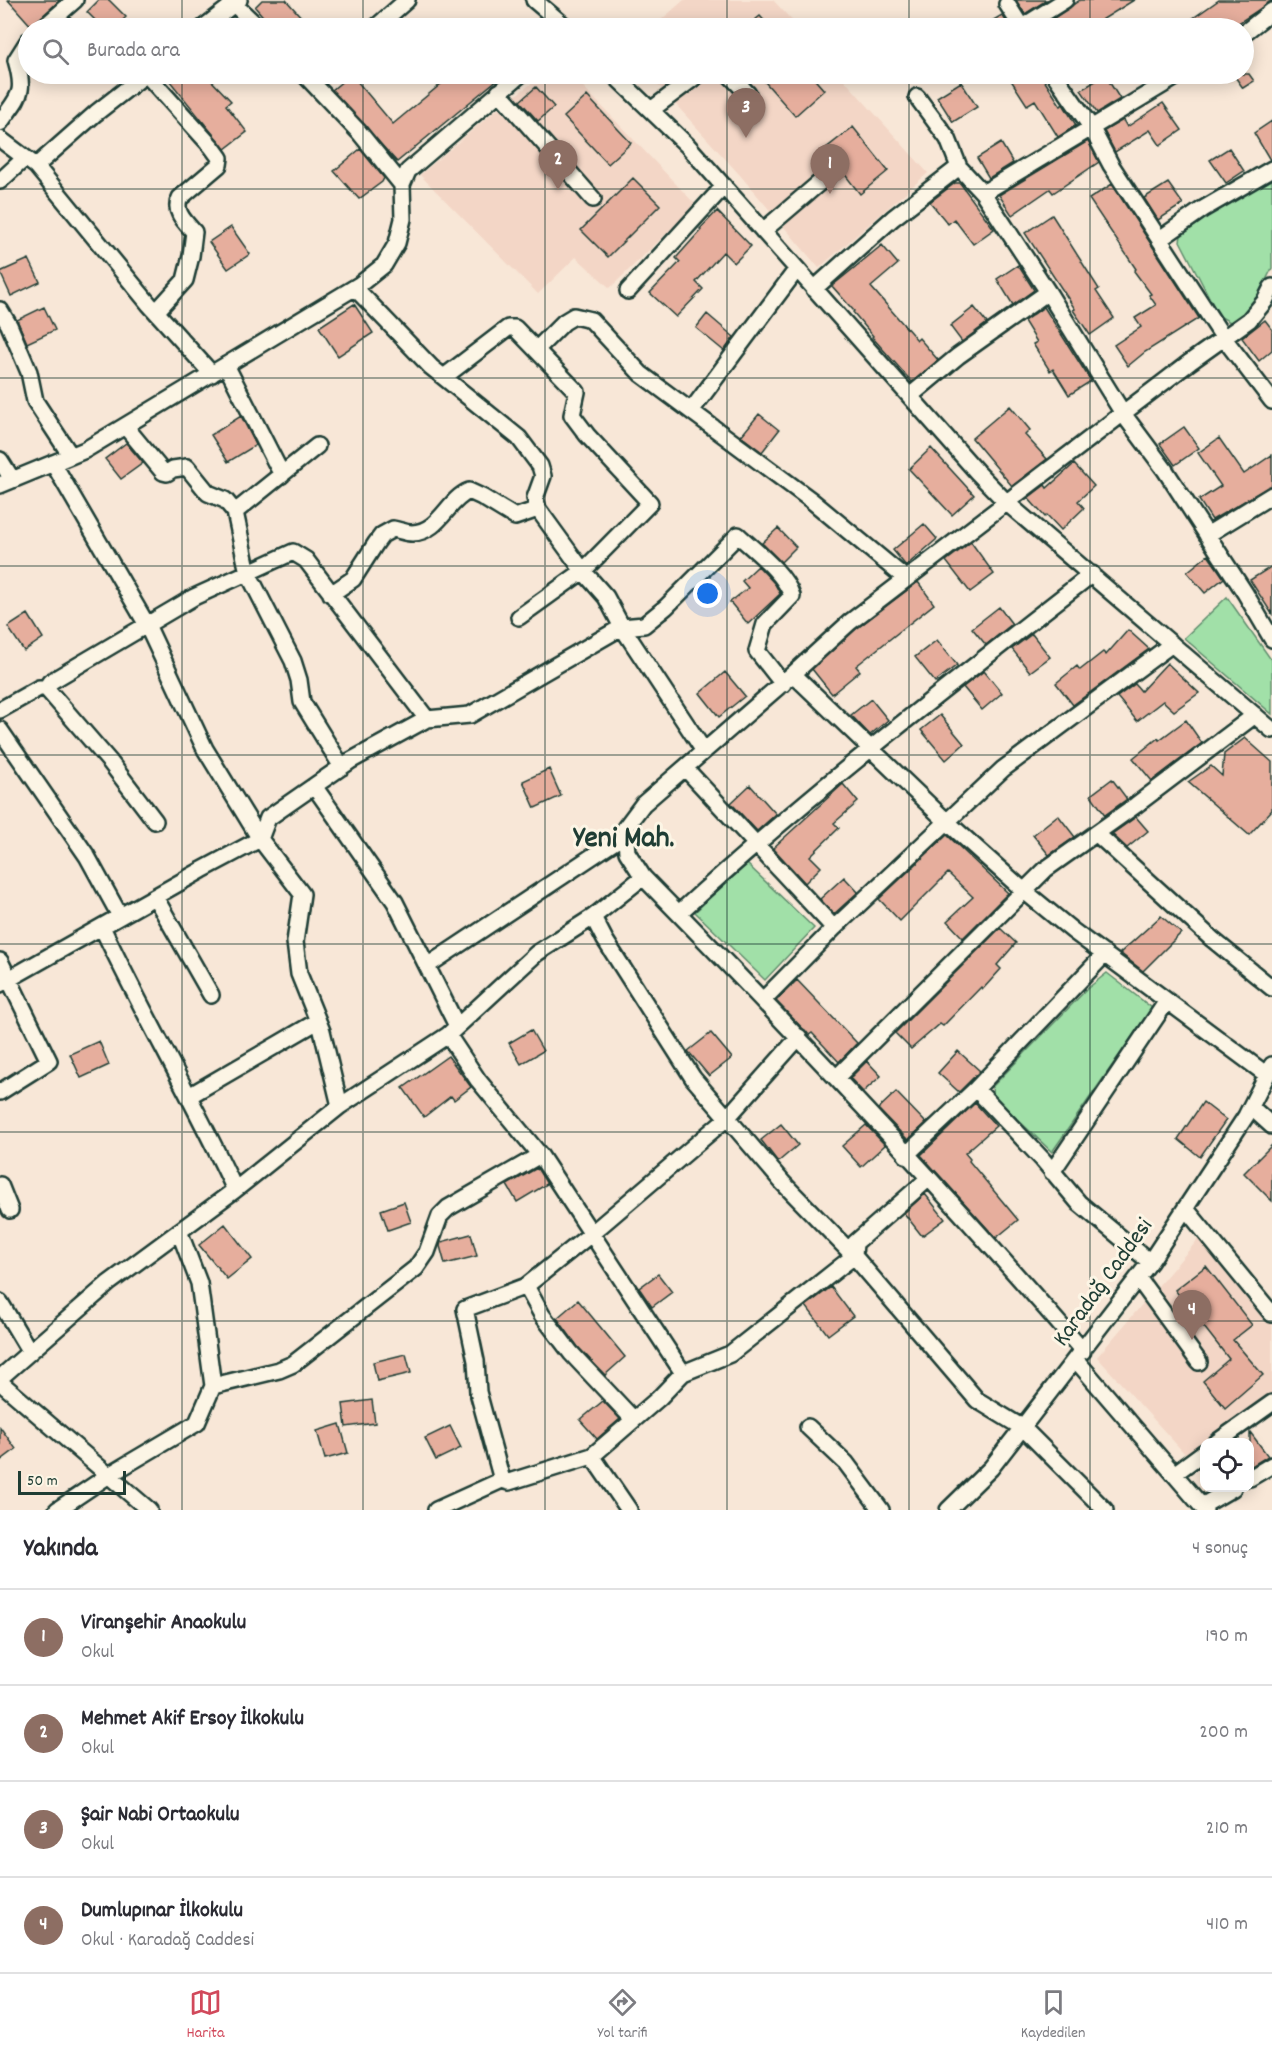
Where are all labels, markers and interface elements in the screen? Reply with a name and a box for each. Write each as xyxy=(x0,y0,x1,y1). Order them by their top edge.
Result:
search box xyxy=(18,18,1254,84)
icon: search xyxy=(39,35,72,68)
text: Burada ara xyxy=(87,36,180,67)
pin: 3 xyxy=(726,88,766,138)
pin: 2 xyxy=(538,140,578,190)
pin: 1 xyxy=(810,144,850,194)
your location xyxy=(693,579,722,608)
district label: Yeni Mah. xyxy=(573,819,674,862)
street label: Karadağ Caddesi xyxy=(1046,1212,1162,1354)
pin: 4 xyxy=(1172,1290,1212,1340)
map controls xyxy=(1200,1438,1254,1492)
button: locate xyxy=(1200,1438,1254,1492)
scale bar xyxy=(18,1468,126,1496)
text: 50 m xyxy=(27,1470,58,1493)
text: Yakında xyxy=(24,1531,98,1568)
text: 4 sonuç xyxy=(1192,1535,1248,1563)
text: Viranşehir Anaokulu xyxy=(81,1608,246,1639)
text: 1 xyxy=(41,1623,46,1651)
text: 190 m xyxy=(1205,1623,1248,1651)
text: Okul xyxy=(81,1639,114,1667)
text: Mehmet Akif Ersoy İlkokulu xyxy=(81,1704,304,1735)
text: 2 xyxy=(39,1719,48,1747)
text: 200 m xyxy=(1199,1719,1248,1747)
text: Okul xyxy=(81,1735,114,1763)
text: Şair Nabi Ortaokulu xyxy=(81,1800,240,1831)
text: 3 xyxy=(39,1815,48,1843)
text: 210 m xyxy=(1206,1815,1248,1843)
text: Okul xyxy=(81,1831,114,1859)
text: Dumlupınar İlkokulu xyxy=(81,1896,243,1927)
text: 4 xyxy=(39,1911,48,1939)
text: 410 m xyxy=(1206,1911,1248,1939)
text: Okul · Karadağ Caddesi xyxy=(81,1927,254,1955)
tab: Harita xyxy=(187,1986,225,2045)
tab: Yol tarifi xyxy=(598,1986,648,2045)
tab: Kaydedilen xyxy=(1021,1986,1085,2045)

